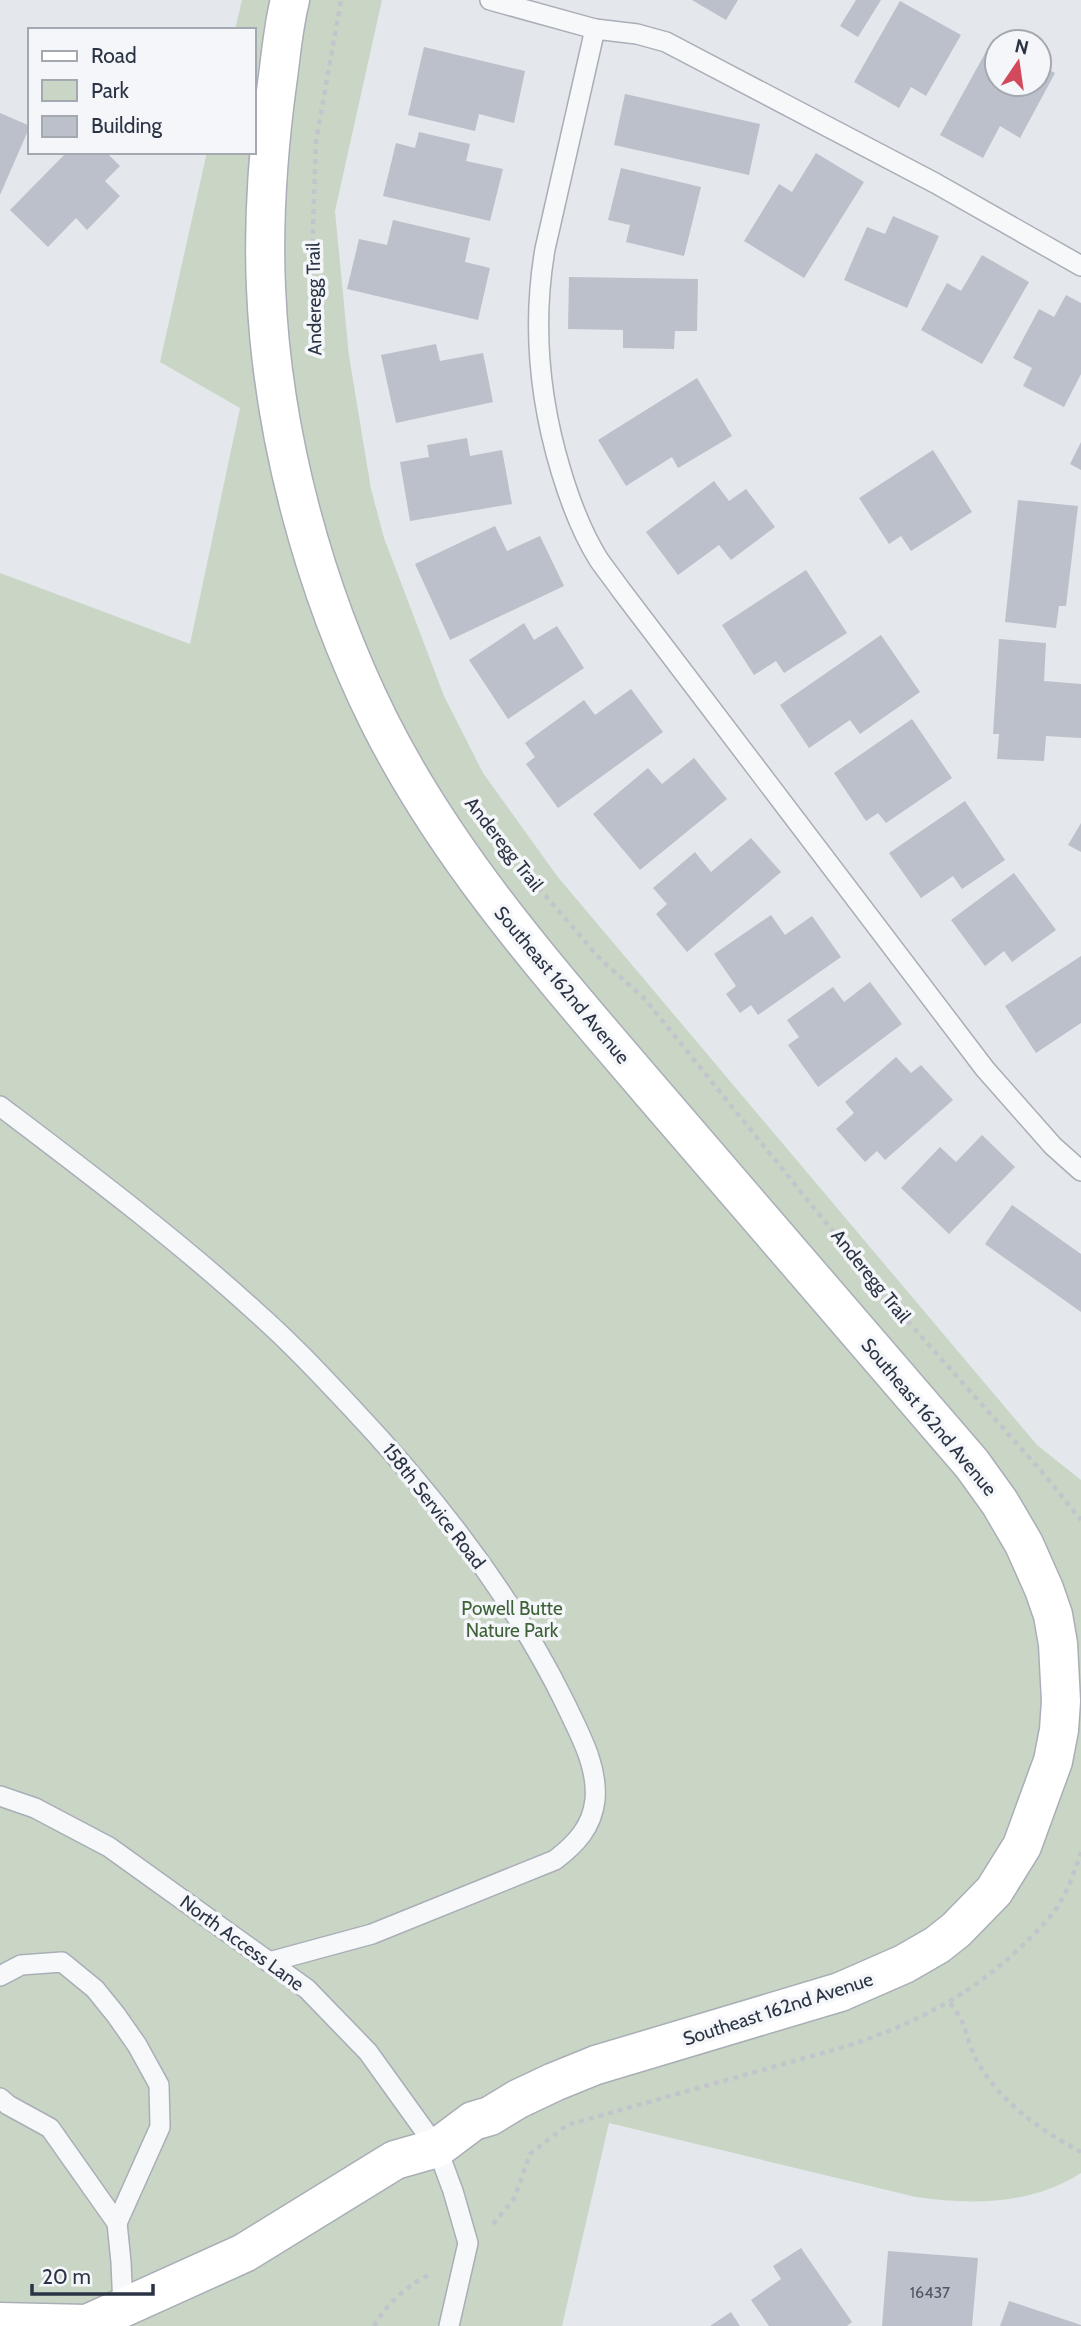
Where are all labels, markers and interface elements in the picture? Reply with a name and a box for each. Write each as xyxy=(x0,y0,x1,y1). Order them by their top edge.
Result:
legend xyxy=(28,28,256,154)
north arrow xyxy=(983,28,1053,98)
text: N xyxy=(1013,34,1031,60)
text: Road xyxy=(91,43,137,68)
text: Park xyxy=(91,78,129,103)
text: Building xyxy=(91,113,163,138)
street label: Anderegg Trail xyxy=(302,242,326,356)
street label: Anderegg Trail xyxy=(460,792,548,896)
street label: Southeast 162nd Avenue xyxy=(489,902,635,1069)
street label: Anderegg Trail xyxy=(826,1225,916,1328)
street label: Southeast 162nd Avenue xyxy=(856,1334,1002,1501)
street label: 158th Service Road xyxy=(378,1439,490,1573)
park label: Powell Butte Nature Park xyxy=(461,1597,563,1642)
street label: North Access Lane xyxy=(175,1890,309,1996)
street label: Southeast 162nd Avenue xyxy=(680,1967,876,2051)
scale bar xyxy=(32,2252,152,2296)
text: 20 m xyxy=(42,2264,91,2289)
house number: 16437 xyxy=(910,2283,950,2302)

